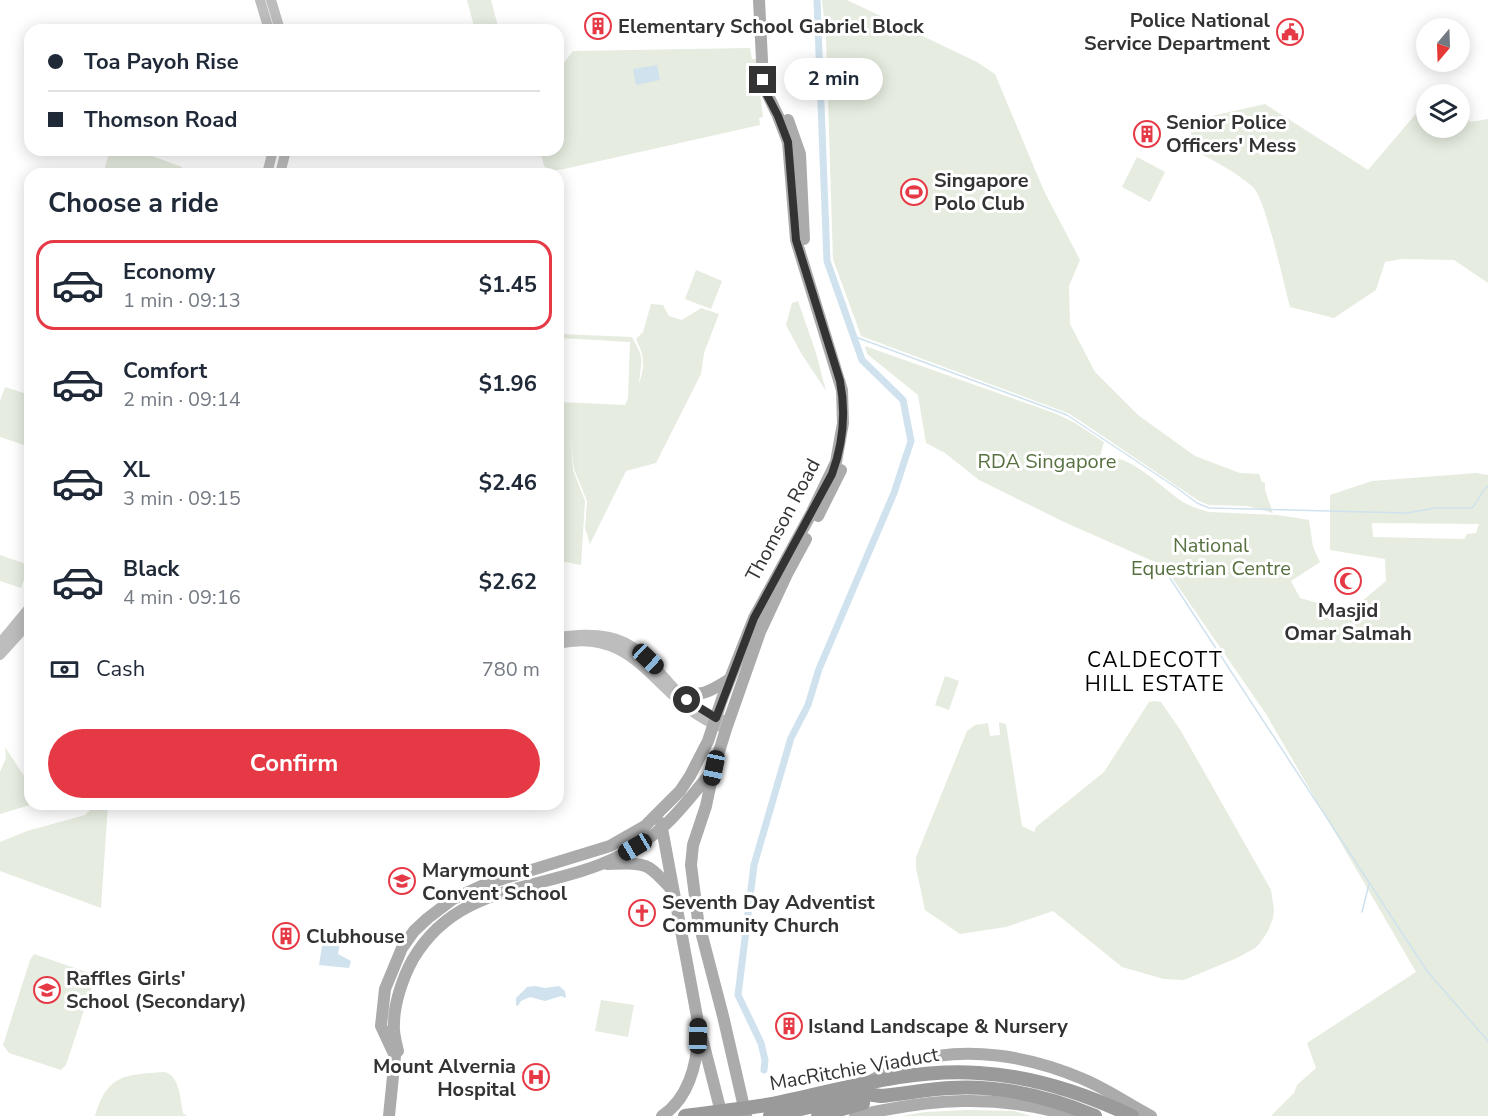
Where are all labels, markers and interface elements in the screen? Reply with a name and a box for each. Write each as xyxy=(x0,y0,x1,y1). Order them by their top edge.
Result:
place label: Police National Service Department xyxy=(1084,7,1271,57)
building icon: Elementary School Gabriel Block xyxy=(583,11,613,41)
place label: Elementary School Gabriel Block xyxy=(618,13,925,40)
public building icon: Police National Service Department xyxy=(1275,17,1305,47)
north arrow xyxy=(1416,18,1470,72)
map controls xyxy=(1416,18,1470,138)
text: Toa Payoh Rise xyxy=(84,47,239,77)
callout: 2 min xyxy=(784,59,883,101)
text: 2 min xyxy=(808,65,859,92)
route end xyxy=(749,66,776,93)
button: layers xyxy=(1416,84,1470,138)
text: Thomson Road xyxy=(84,105,237,135)
place label: Senior Police Officers' Mess xyxy=(1166,109,1297,159)
building icon: Senior Police Officers' Mess xyxy=(1132,119,1162,149)
place label: Singapore Polo Club xyxy=(934,167,1029,217)
sports icon: Singapore Polo Club xyxy=(899,177,929,207)
text: Choose a ride xyxy=(48,185,219,222)
text: Economy xyxy=(123,257,215,287)
icon: car xyxy=(51,258,105,312)
text: $1.45 xyxy=(479,270,537,300)
text: 1 min · 09:13 xyxy=(123,287,241,314)
text: Comfort xyxy=(123,356,207,386)
icon: car xyxy=(51,357,105,411)
text: $1.96 xyxy=(479,369,537,399)
text: 2 min · 09:14 xyxy=(123,386,241,413)
park label: RDA Singapore xyxy=(978,448,1116,475)
street label: Thomson Road xyxy=(739,454,827,586)
text: XL xyxy=(123,455,150,485)
icon: car xyxy=(51,456,105,510)
text: $2.46 xyxy=(479,468,537,498)
text: 3 min · 09:15 xyxy=(123,485,241,512)
park label: National Equestrian Centre xyxy=(1131,532,1291,582)
text: Black xyxy=(123,554,179,584)
icon: car xyxy=(51,555,105,609)
mosque icon: Masjid Omar Salmah xyxy=(1333,566,1363,596)
text: $2.62 xyxy=(479,567,537,597)
text: 4 min · 09:16 xyxy=(123,584,241,611)
place label: Masjid Omar Salmah xyxy=(1284,597,1412,647)
car xyxy=(629,640,667,678)
district label: CALDECOTT HILL ESTATE xyxy=(1085,646,1225,698)
icon: cash xyxy=(48,653,81,686)
text: Cash xyxy=(96,654,145,684)
text: 780 m xyxy=(482,656,540,683)
route start xyxy=(673,686,700,713)
button: Confirm xyxy=(48,729,540,798)
car xyxy=(701,749,727,787)
car xyxy=(615,830,655,864)
place label: Marymount Convent School xyxy=(422,857,568,907)
school or university icon: Marymount Convent School xyxy=(387,866,417,896)
place label: Seventh Day Adventist Community Church xyxy=(662,889,875,939)
church icon: Seventh Day Adventist Community Church xyxy=(627,898,657,928)
building icon: Clubhouse xyxy=(271,921,301,951)
place label: Clubhouse xyxy=(306,923,405,950)
place label: Raffles Girls' School (Secondary) xyxy=(66,965,247,1015)
school or university icon: Raffles Girls' School (Secondary) xyxy=(32,975,62,1005)
building icon: Island Landscape & Nursery xyxy=(774,1011,804,1041)
place label: Island Landscape & Nursery xyxy=(808,1013,1068,1040)
car xyxy=(689,1018,707,1054)
street label: MacRitchie Viaduct xyxy=(767,1041,942,1097)
place label: Mount Alvernia Hospital xyxy=(373,1053,517,1103)
hospital icon: Mount Alvernia Hospital xyxy=(521,1062,551,1092)

